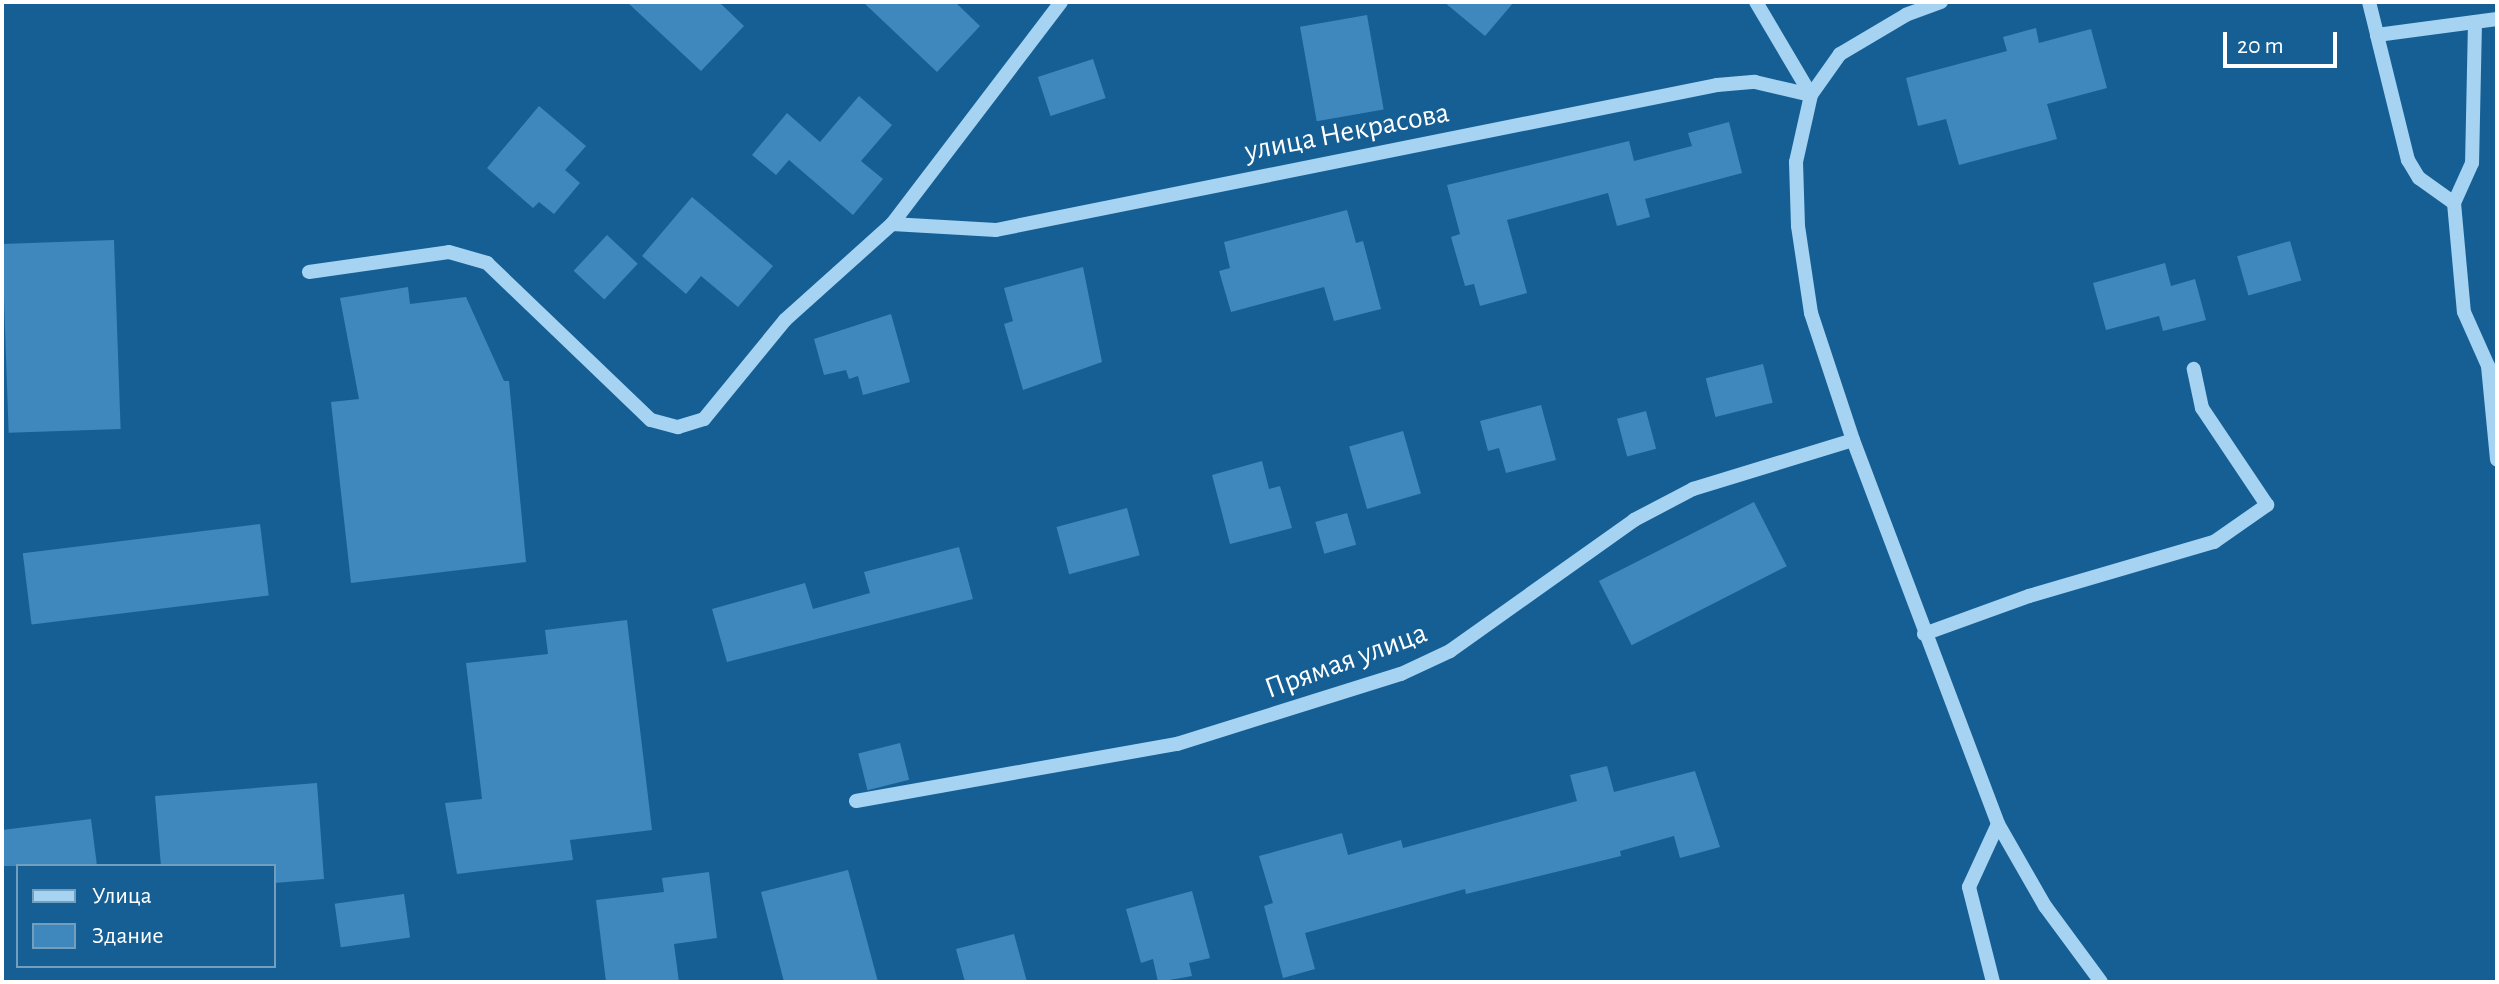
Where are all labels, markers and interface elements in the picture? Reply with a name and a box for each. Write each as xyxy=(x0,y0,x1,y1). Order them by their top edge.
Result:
scale bar xyxy=(2227,16,2341,66)
text: 20 m xyxy=(2237,34,2284,58)
street label: улица Некрасова xyxy=(1242,95,1452,169)
street label: Прямая улица xyxy=(1260,615,1432,707)
legend xyxy=(16,864,276,968)
text: Улица xyxy=(92,884,152,908)
text: Здание xyxy=(92,924,163,948)

